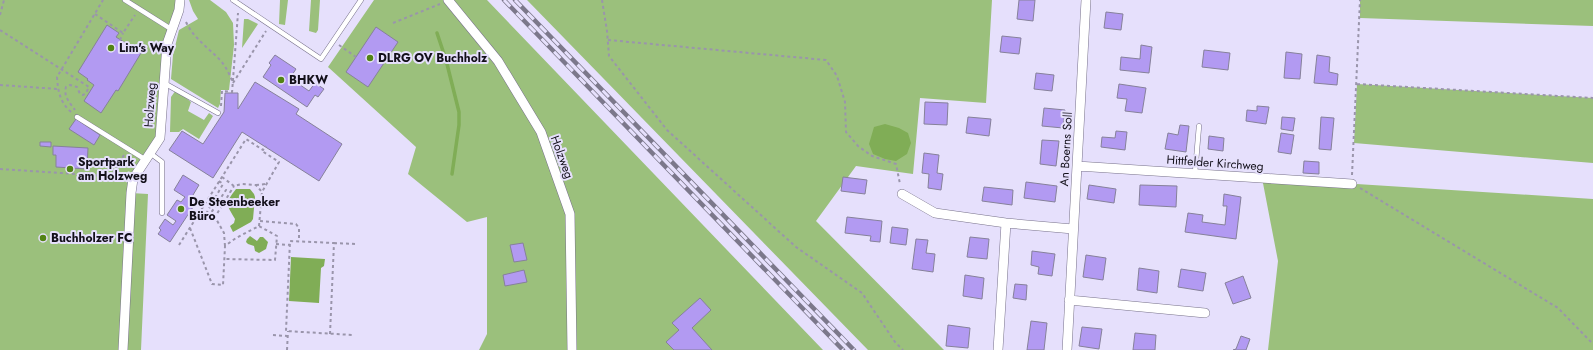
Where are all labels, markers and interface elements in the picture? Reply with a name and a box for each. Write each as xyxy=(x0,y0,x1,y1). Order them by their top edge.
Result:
place label: Lim's Way xyxy=(119,39,175,57)
marker: Lim's Way xyxy=(106,43,116,53)
place label: DLRG OV Buchholz xyxy=(378,49,488,67)
marker: DLRG OV Buchholz xyxy=(365,53,375,63)
place label: BHKW xyxy=(289,71,328,89)
marker: BHKW xyxy=(276,75,286,85)
street label: Holzweg xyxy=(139,82,161,128)
street label: An Boerns Soll xyxy=(1055,111,1077,187)
street label: Holzweg xyxy=(546,133,578,181)
street label: Hittfelder Kirchweg xyxy=(1166,151,1264,175)
place label: Sportpark am Holzweg xyxy=(78,153,147,185)
marker: Sportpark am Holzweg xyxy=(65,164,75,174)
place label: De Steenbeeker Büro xyxy=(189,193,280,225)
marker: De Steenbeeker Büro xyxy=(176,204,186,214)
place label: Buchholzer FC xyxy=(51,229,132,247)
marker: Buchholzer FC xyxy=(38,233,48,243)

